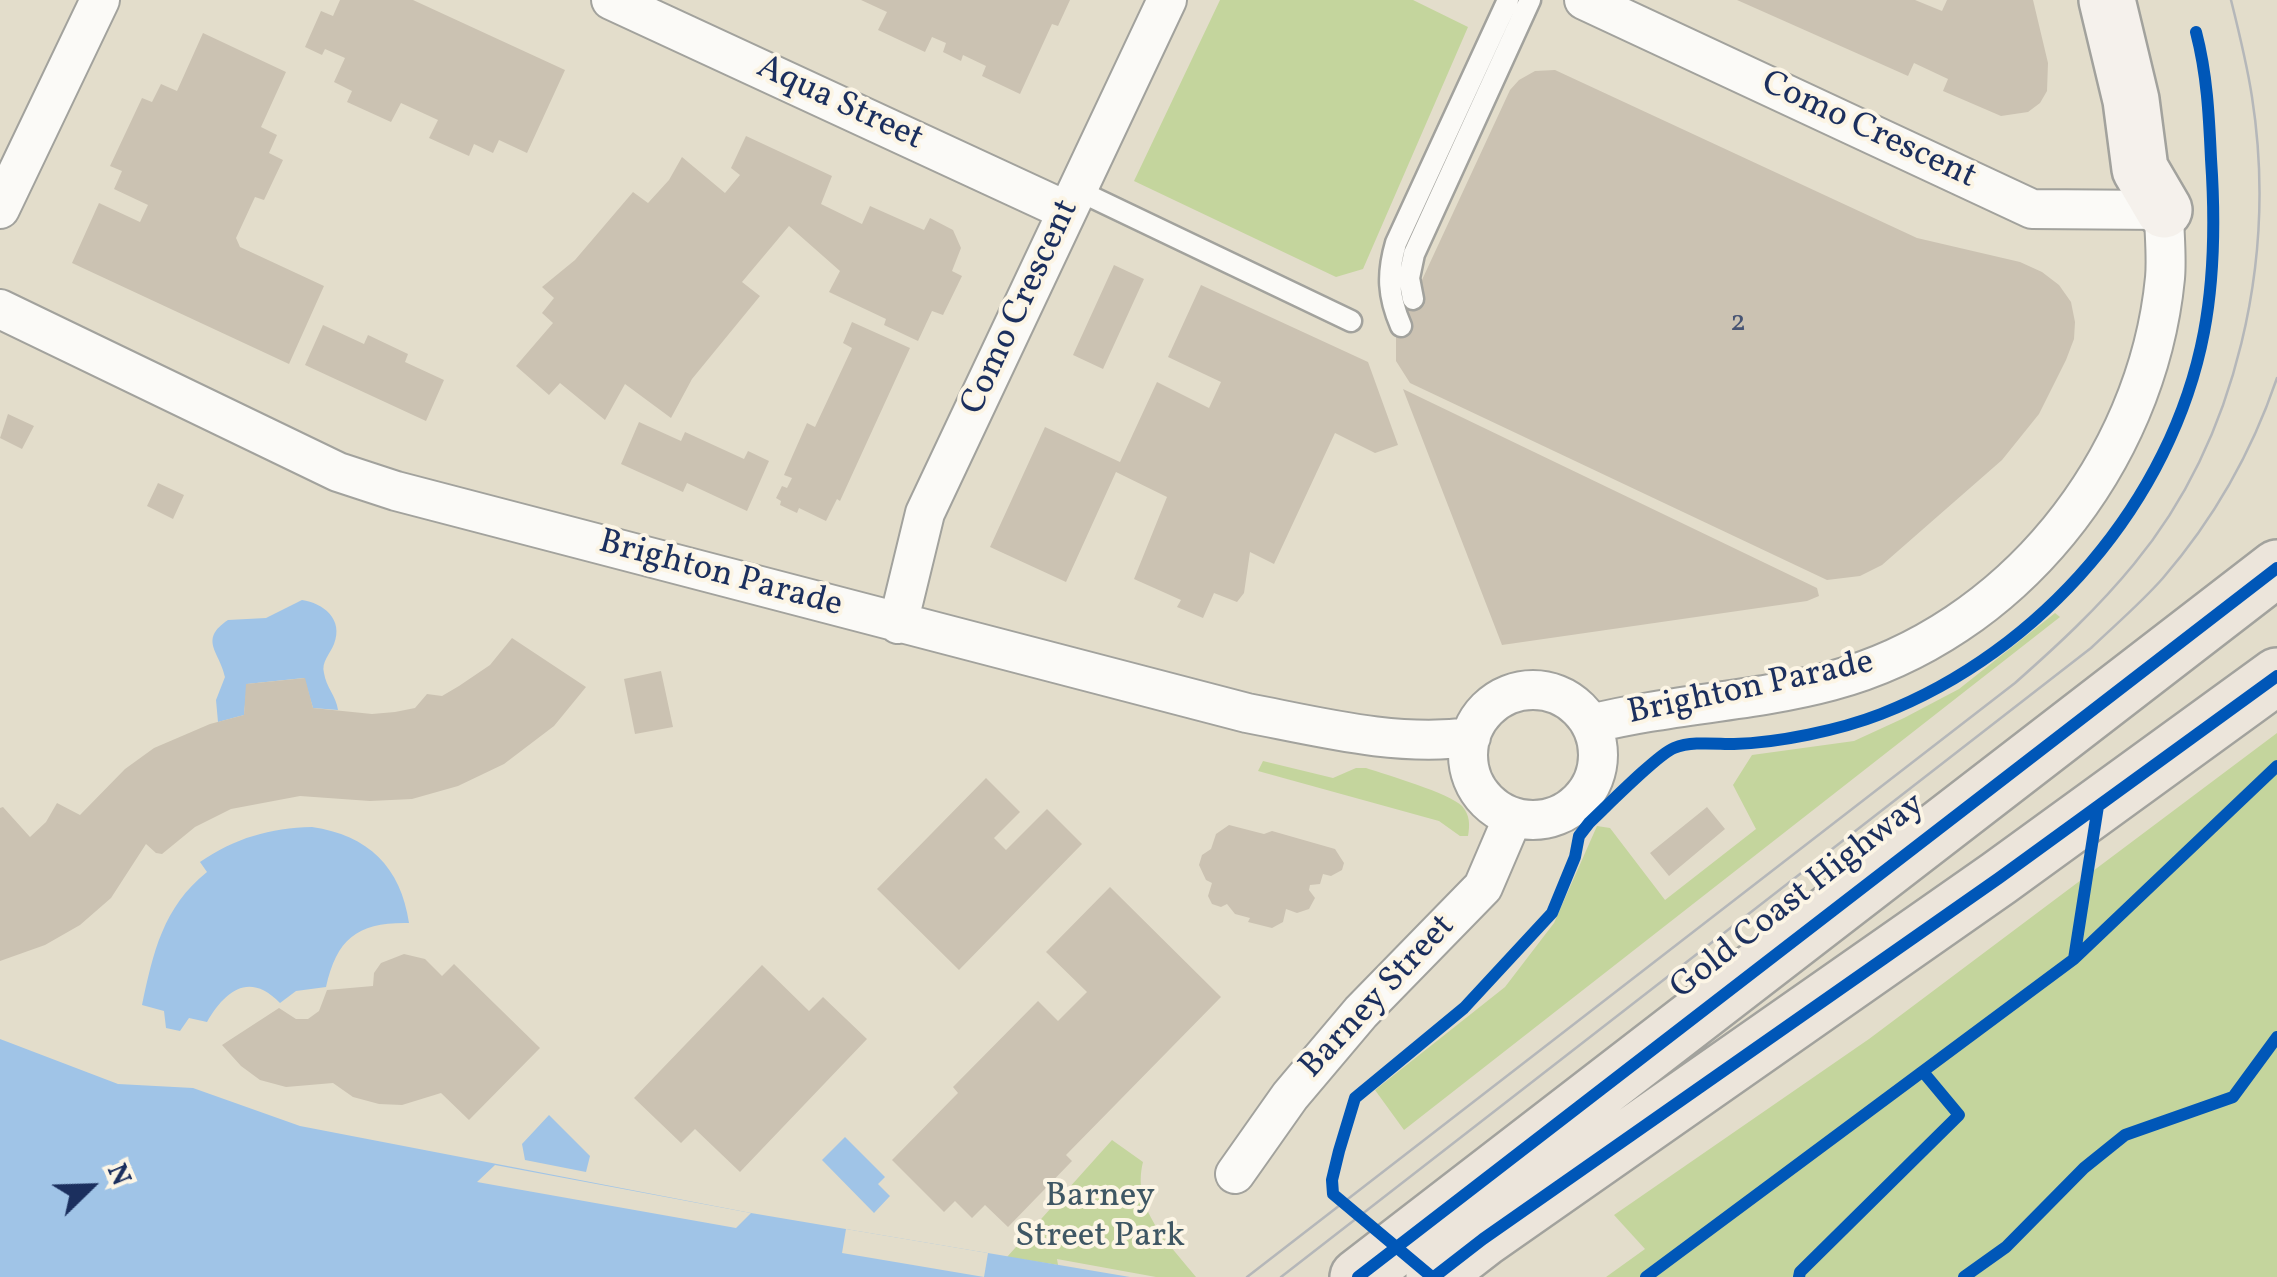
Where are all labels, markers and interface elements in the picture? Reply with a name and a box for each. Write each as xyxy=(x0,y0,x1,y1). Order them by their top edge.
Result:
street label: Aqua Street xyxy=(749,48,929,162)
street label: Como Crescent xyxy=(1754,64,1982,200)
street label: Como Crescent xyxy=(954,194,1090,422)
house number: 2 xyxy=(1730,306,1746,342)
street label: Brighton Parade xyxy=(594,523,846,629)
street label: Brighton Parade xyxy=(1624,643,1878,737)
street label: Gold Coast Highway xyxy=(1664,786,1934,1010)
street label: Barney Street xyxy=(1292,907,1466,1089)
north arrow xyxy=(40,1137,140,1237)
text: N xyxy=(96,1158,140,1192)
park label: Barney Street Park xyxy=(1015,1178,1185,1260)

